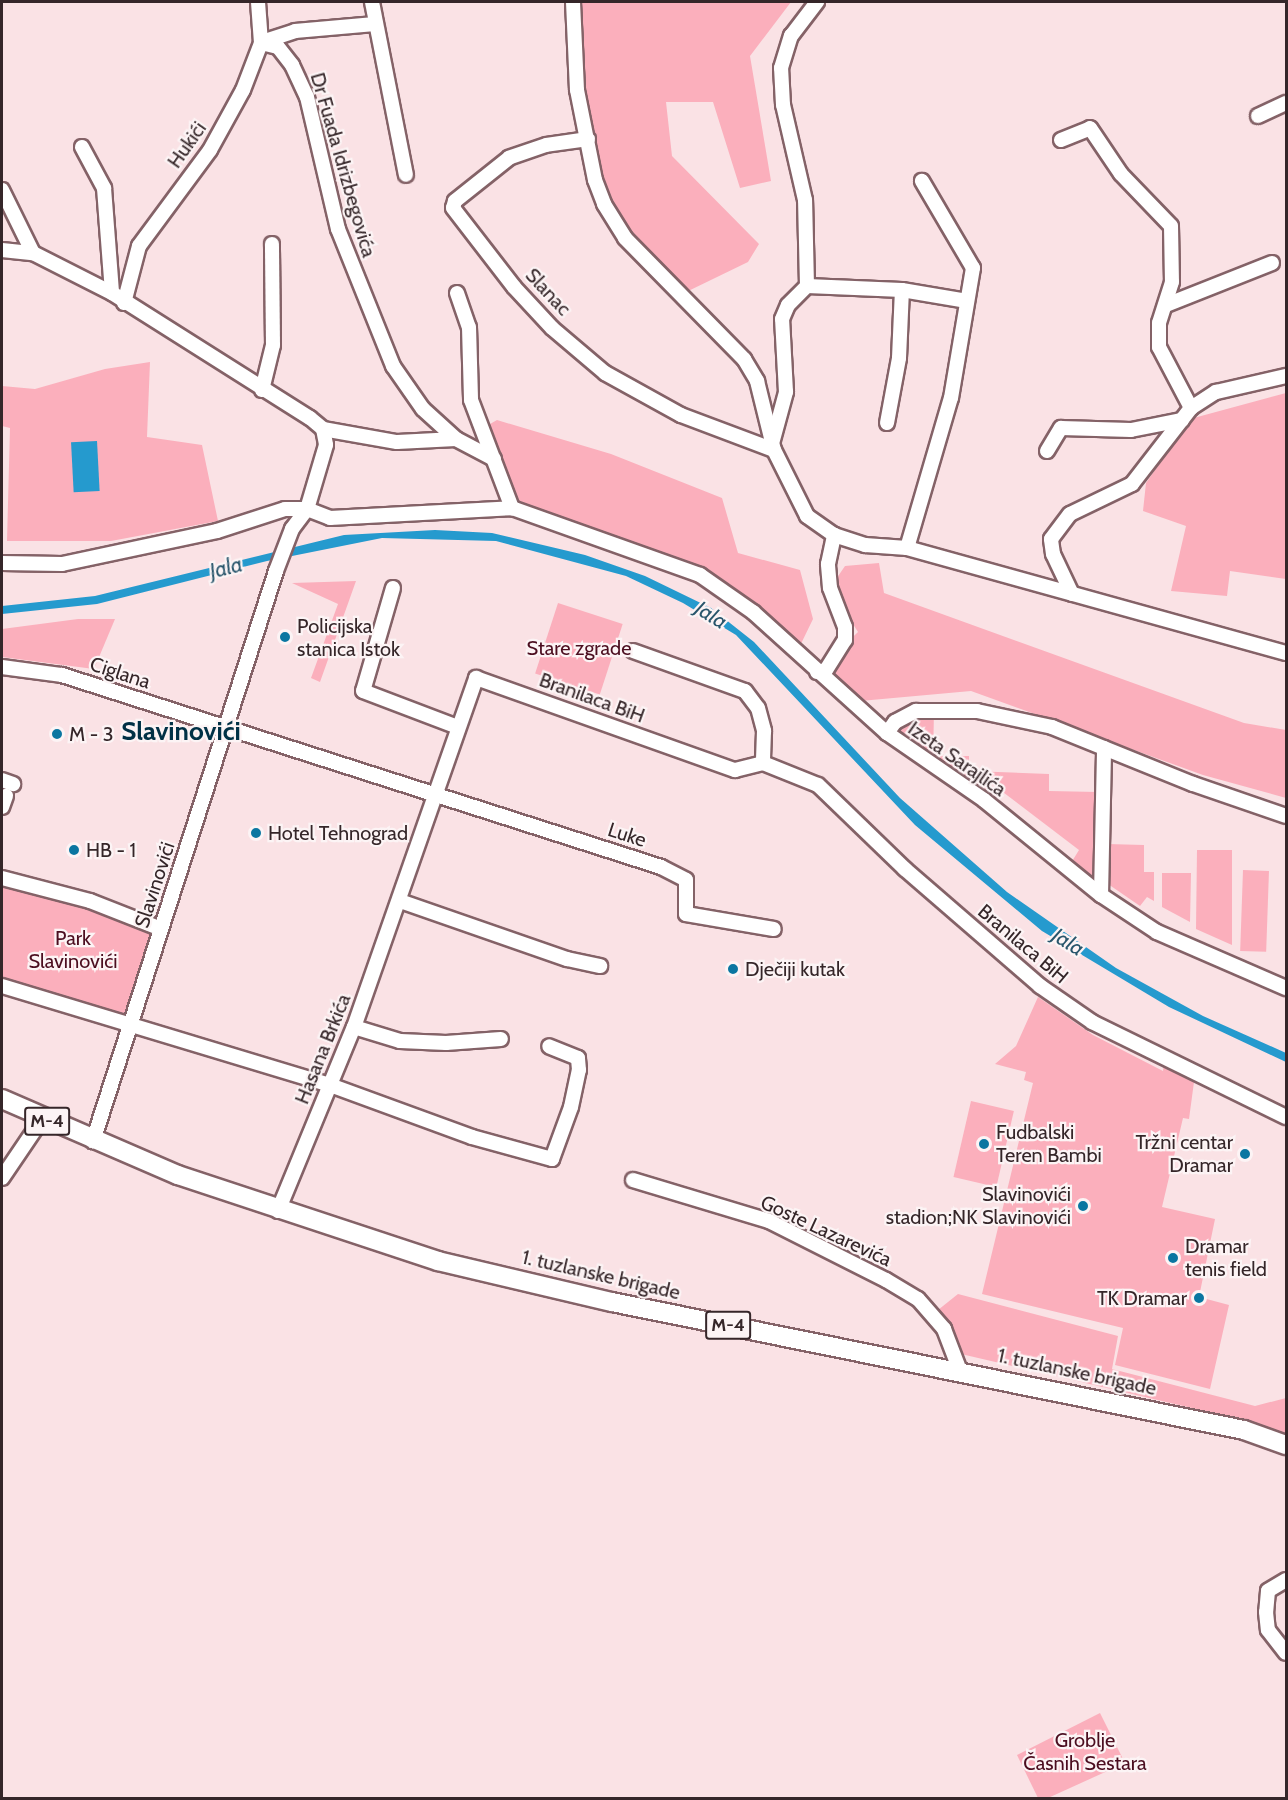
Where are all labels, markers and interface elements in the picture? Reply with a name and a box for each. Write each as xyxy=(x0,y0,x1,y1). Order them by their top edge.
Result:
street label: Dr Fuada Idrizbegovića xyxy=(305,70,381,260)
street label: Hukići xyxy=(163,117,211,173)
street label: Slanac xyxy=(520,263,576,321)
water label: Jala xyxy=(207,552,245,584)
water label: Jala xyxy=(690,596,732,634)
place label: Policijska stanica Istok xyxy=(297,614,400,661)
marker: Policijska stanica Istok xyxy=(278,630,292,644)
park label: Stare zgrade xyxy=(527,636,631,660)
street label: Ciglana xyxy=(87,652,153,694)
street label: Branilaca BiH xyxy=(536,668,648,728)
district label: Slavinovići xyxy=(121,716,241,748)
street label: Izeta Sarajlića xyxy=(903,716,1011,802)
place label: M - 3 xyxy=(69,722,114,746)
marker: M - 3 xyxy=(50,727,64,741)
street label: Luke xyxy=(605,818,649,852)
place label: Hotel Tehnograd xyxy=(268,821,408,845)
marker: Hotel Tehnograd xyxy=(249,826,263,840)
place label: HB - 1 xyxy=(86,838,136,862)
street label: Slavinovići xyxy=(130,839,180,931)
marker: HB - 1 xyxy=(67,843,81,857)
street label: Branilaca BiH xyxy=(973,899,1073,989)
water label: Jala xyxy=(1047,923,1089,961)
park label: Park Slavinovići xyxy=(29,927,117,974)
place label: Dječiji kutak xyxy=(745,957,845,981)
marker: Dječiji kutak xyxy=(726,962,740,976)
street label: Hasana Brkića xyxy=(290,990,356,1108)
road number: M-4 xyxy=(23,1106,71,1136)
place label: Fudbalski Teren Bambi xyxy=(996,1120,1102,1167)
place label: Tržni centar Dramar xyxy=(1136,1130,1233,1177)
marker: Fudbalski Teren Bambi xyxy=(977,1137,991,1151)
marker: Tržni centar Dramar xyxy=(1238,1147,1252,1161)
place label: Slavinovići stadion;NK Slavinovići xyxy=(886,1182,1071,1229)
street label: Goste Lazarevića xyxy=(757,1190,895,1272)
marker: Slavinovići stadion;NK Slavinovići xyxy=(1076,1199,1090,1213)
place label: Dramar tenis field xyxy=(1185,1234,1267,1281)
street label: 1. tuzlanske brigade xyxy=(520,1245,682,1305)
marker: Dramar tenis field xyxy=(1166,1251,1180,1265)
place label: TK Dramar xyxy=(1097,1286,1187,1310)
marker: TK Dramar xyxy=(1192,1291,1206,1305)
road number: M-4 xyxy=(704,1310,752,1340)
street label: 1. tuzlanske brigade xyxy=(996,1343,1158,1401)
park label: Groblje Časnih Sestara xyxy=(1023,1728,1147,1775)

